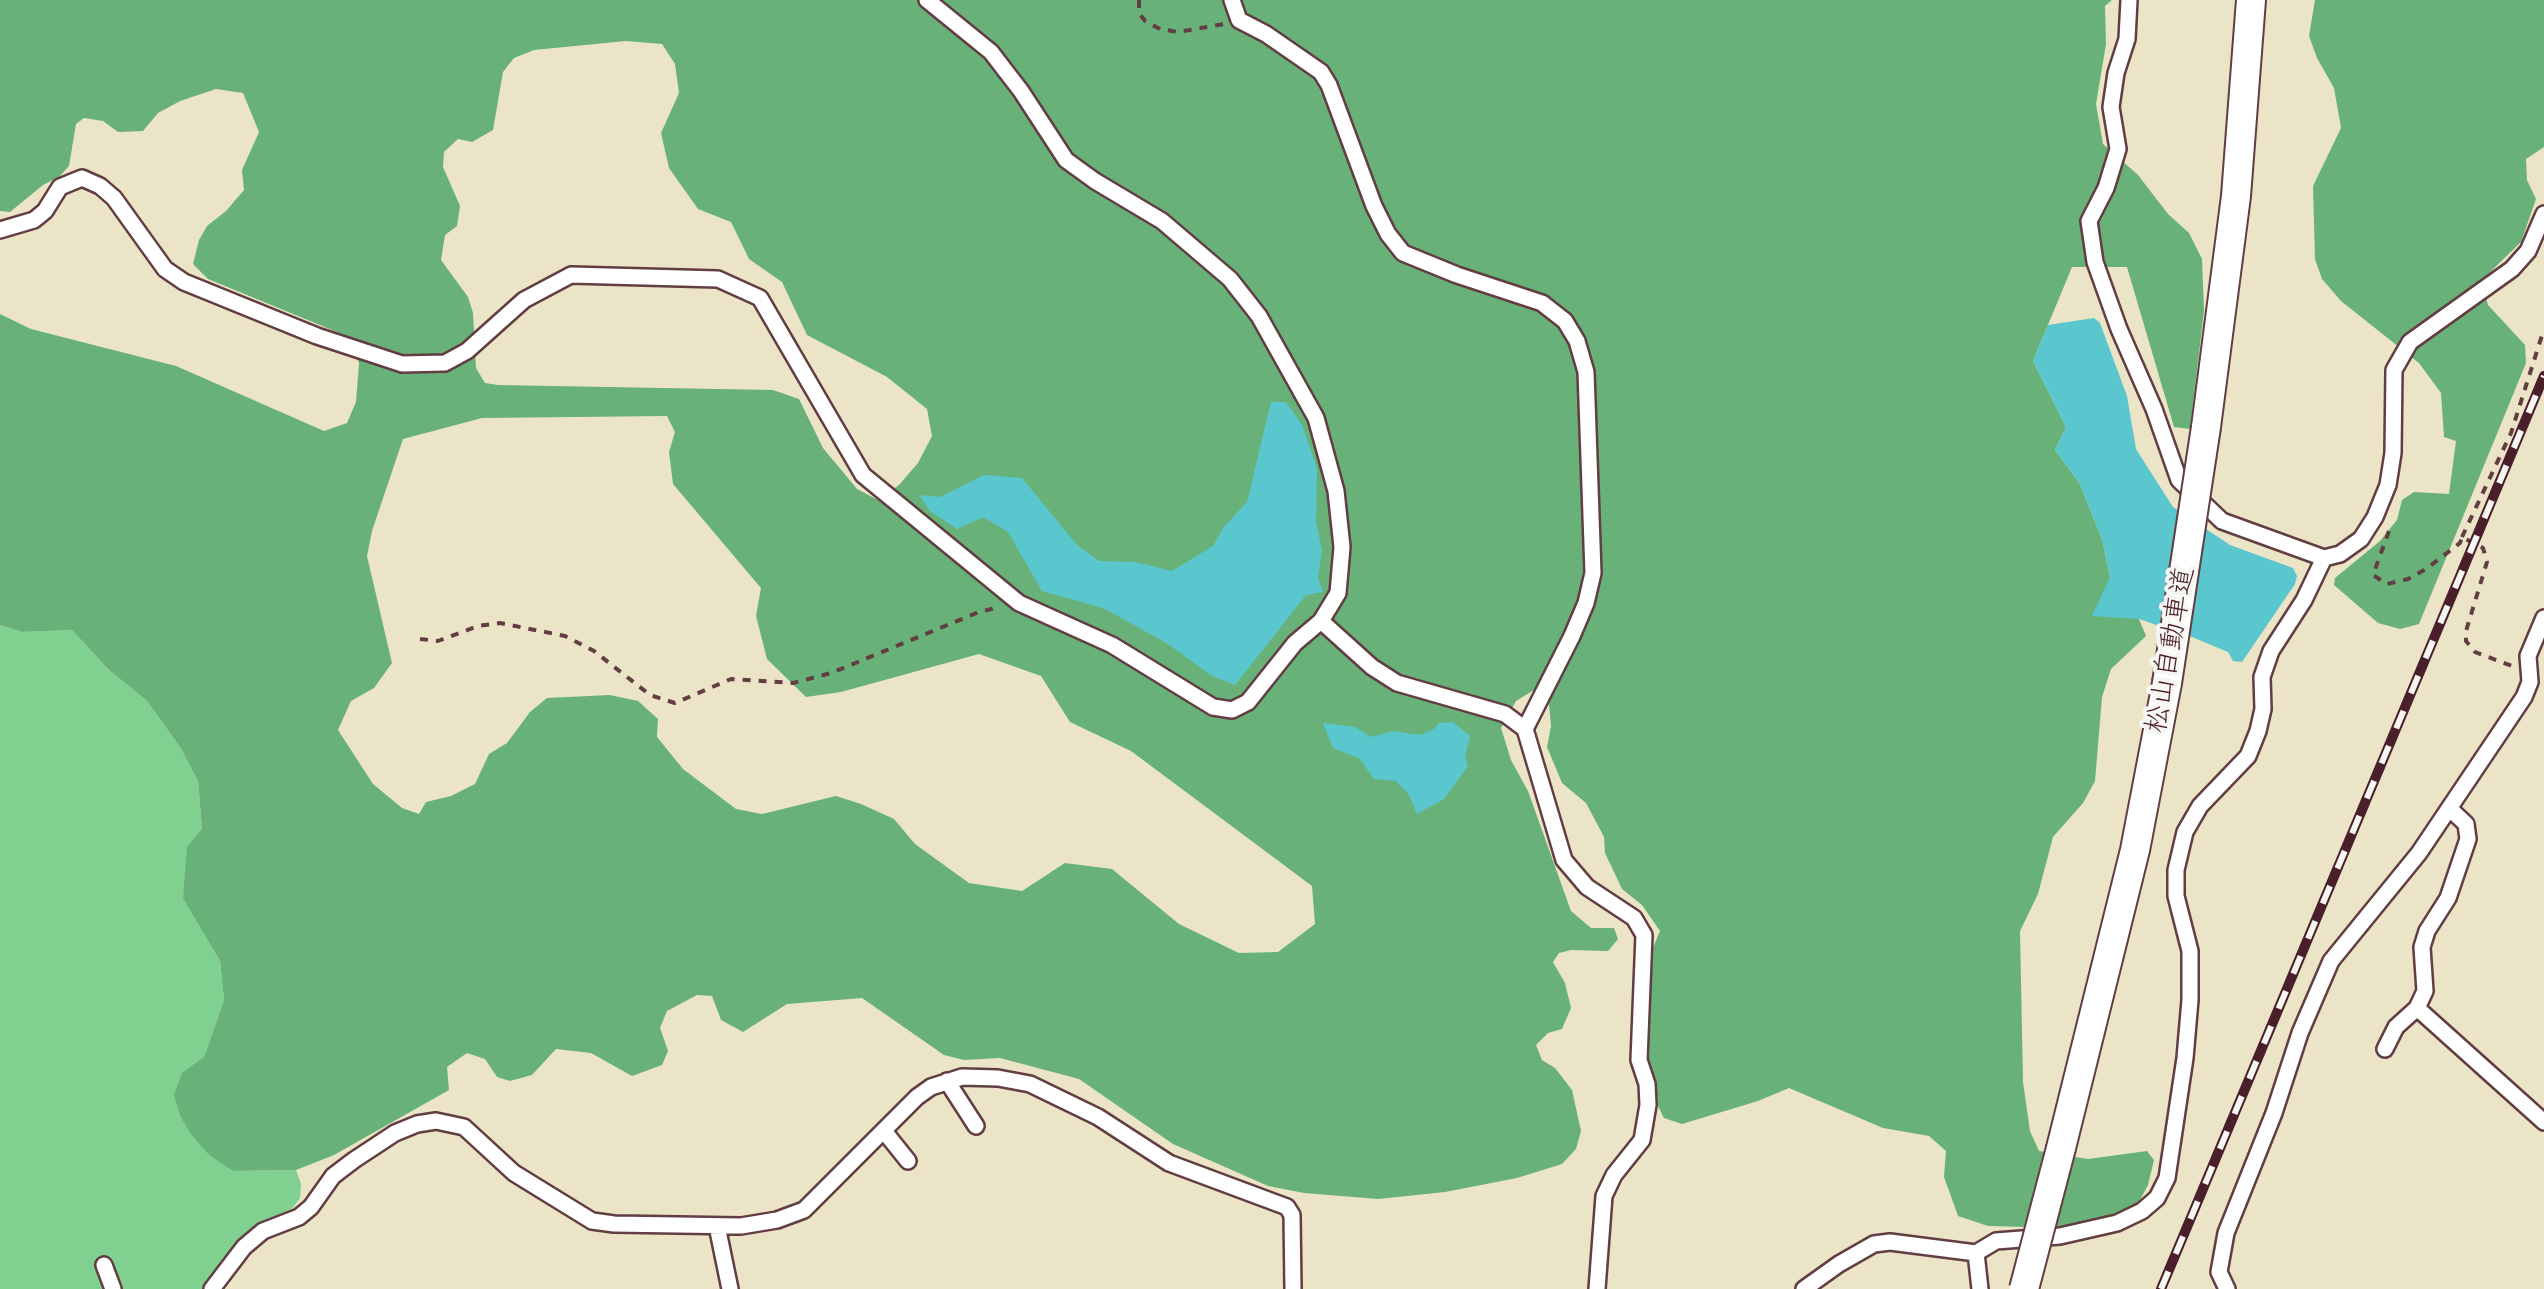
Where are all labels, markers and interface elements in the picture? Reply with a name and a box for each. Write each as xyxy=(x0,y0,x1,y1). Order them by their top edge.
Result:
street label: 松山自動車道 xyxy=(2140,564,2202,736)

